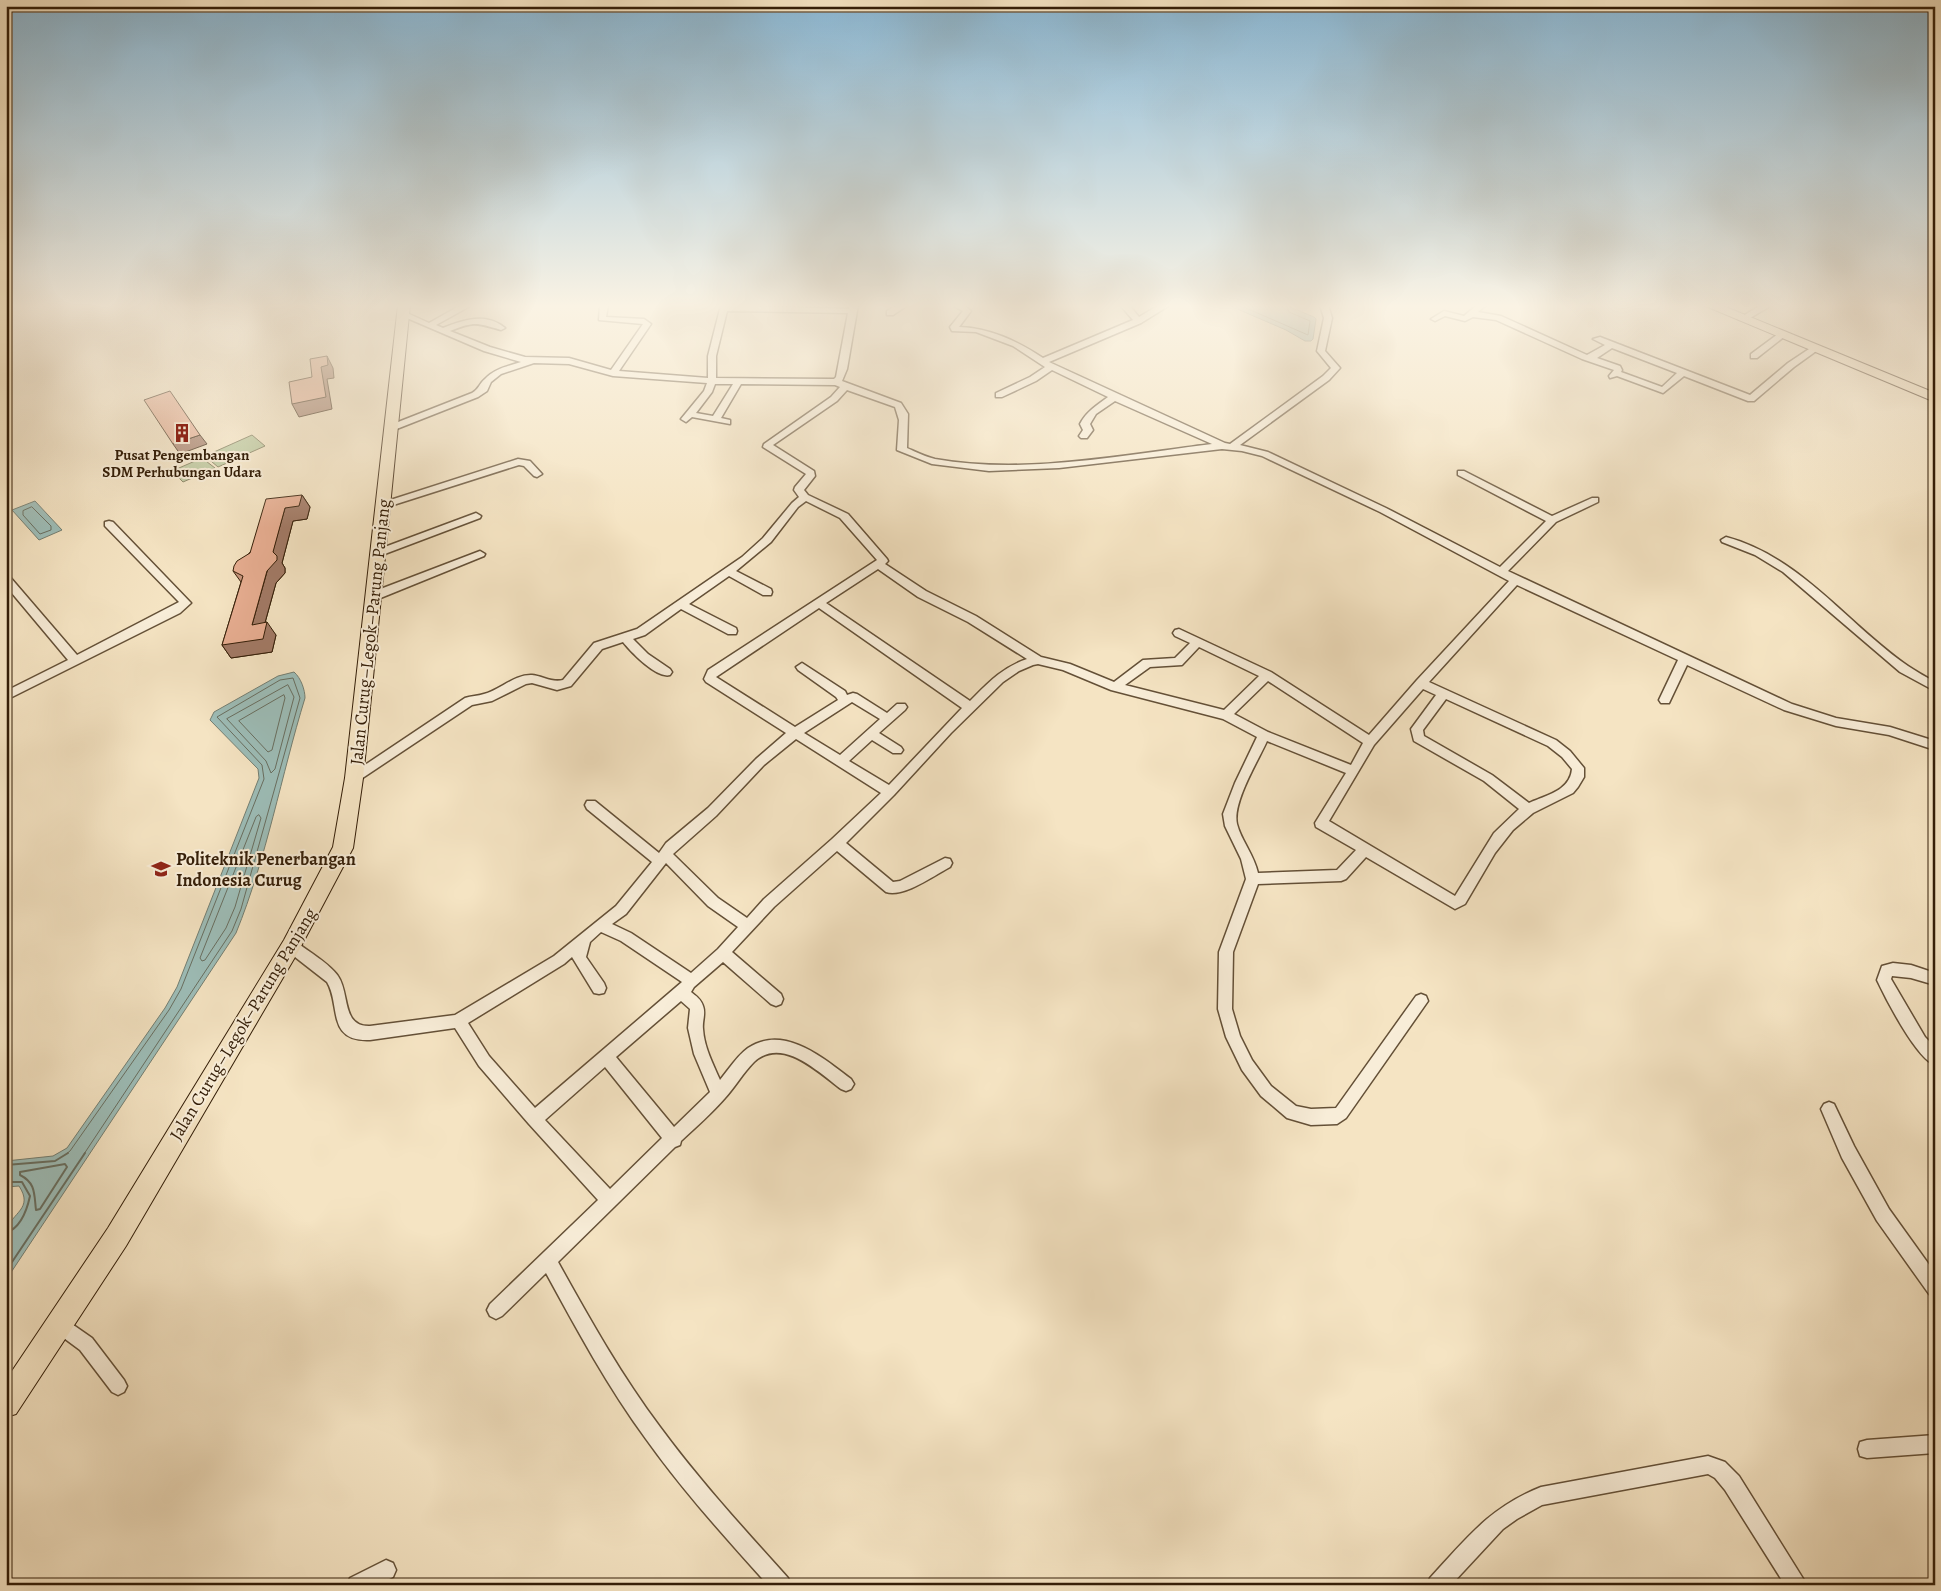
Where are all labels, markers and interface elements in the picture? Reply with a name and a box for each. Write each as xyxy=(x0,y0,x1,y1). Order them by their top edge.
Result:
building icon: Pusat Pengembangan SDM Perhubungan Udara xyxy=(171,422,193,444)
place label: Pusat Pengembangan SDM Perhubungan Udara xyxy=(102,445,262,482)
street label: Jalan Curug–Legok–Parung Panjang xyxy=(344,498,396,766)
place label: Politeknik Penerbangan Indonesia Curug xyxy=(176,847,356,892)
school or university icon: Politeknik Penerbangan Indonesia Curug xyxy=(150,858,172,880)
street label: Jalan Curug–Legok–Parung Panjang xyxy=(164,903,322,1145)

